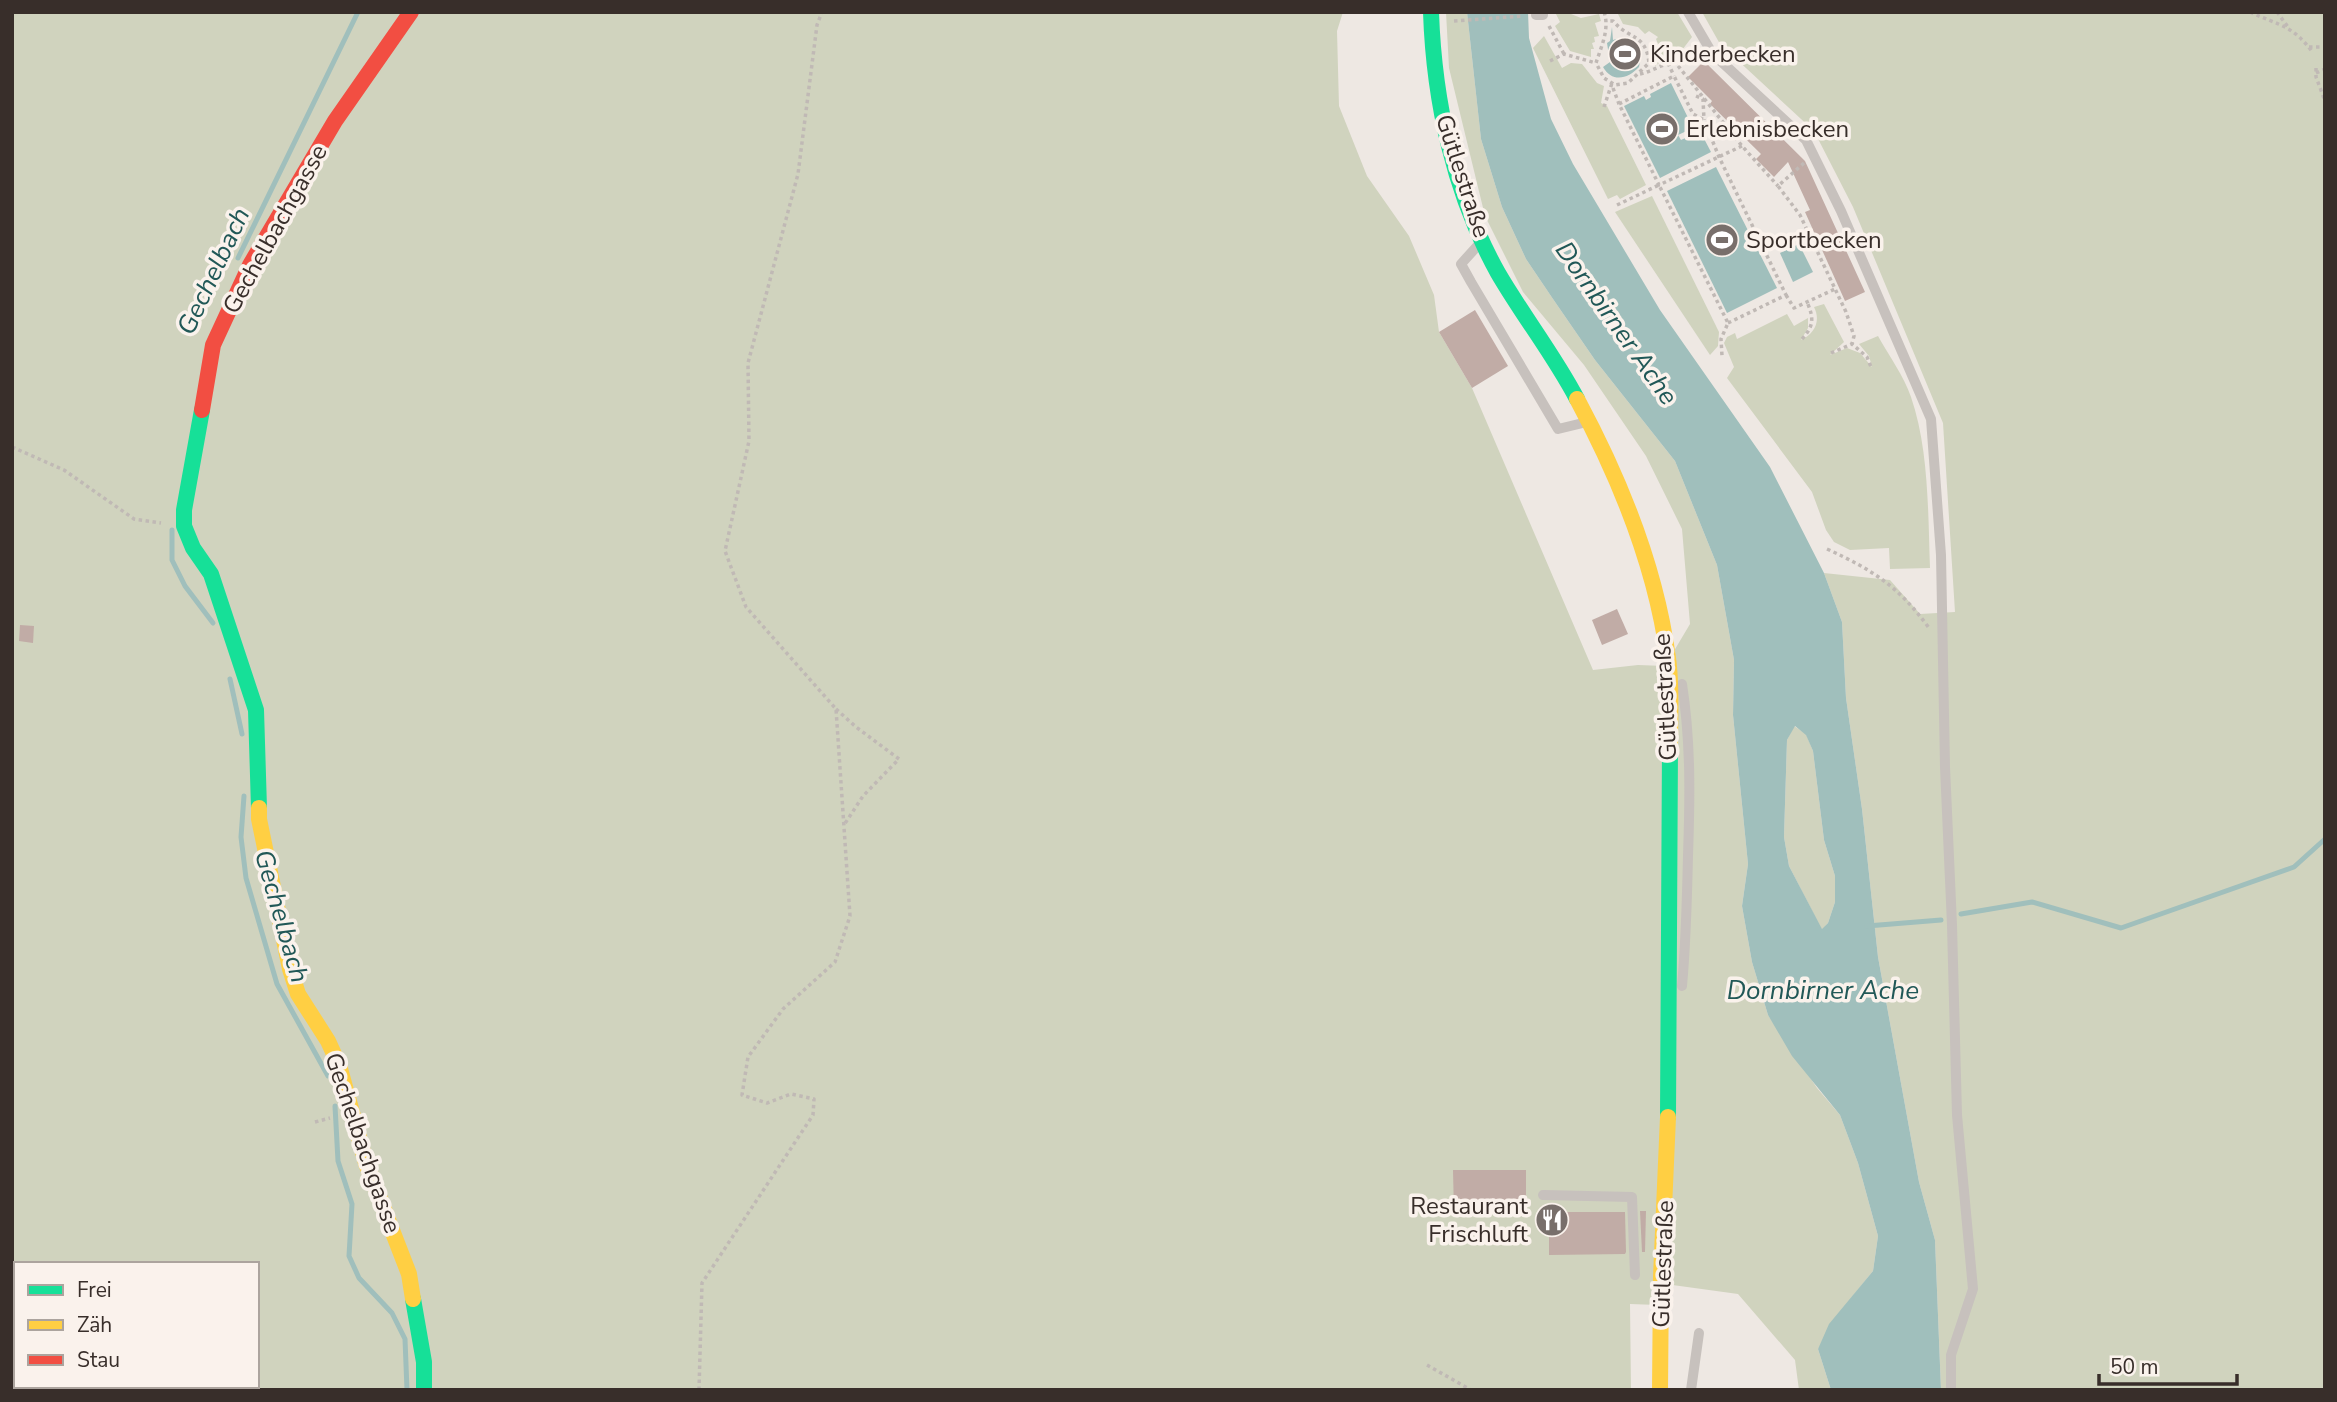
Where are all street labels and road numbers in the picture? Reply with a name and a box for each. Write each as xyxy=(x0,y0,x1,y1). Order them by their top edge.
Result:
street label: Gütlestraße xyxy=(1428,110,1498,242)
street label: Gechelbachgasse xyxy=(215,139,335,319)
street label: Gütlestraße xyxy=(1646,632,1684,762)
street label: Gechelbachgasse xyxy=(317,1048,409,1238)
street label: Gütlestraße xyxy=(1645,1200,1681,1328)

